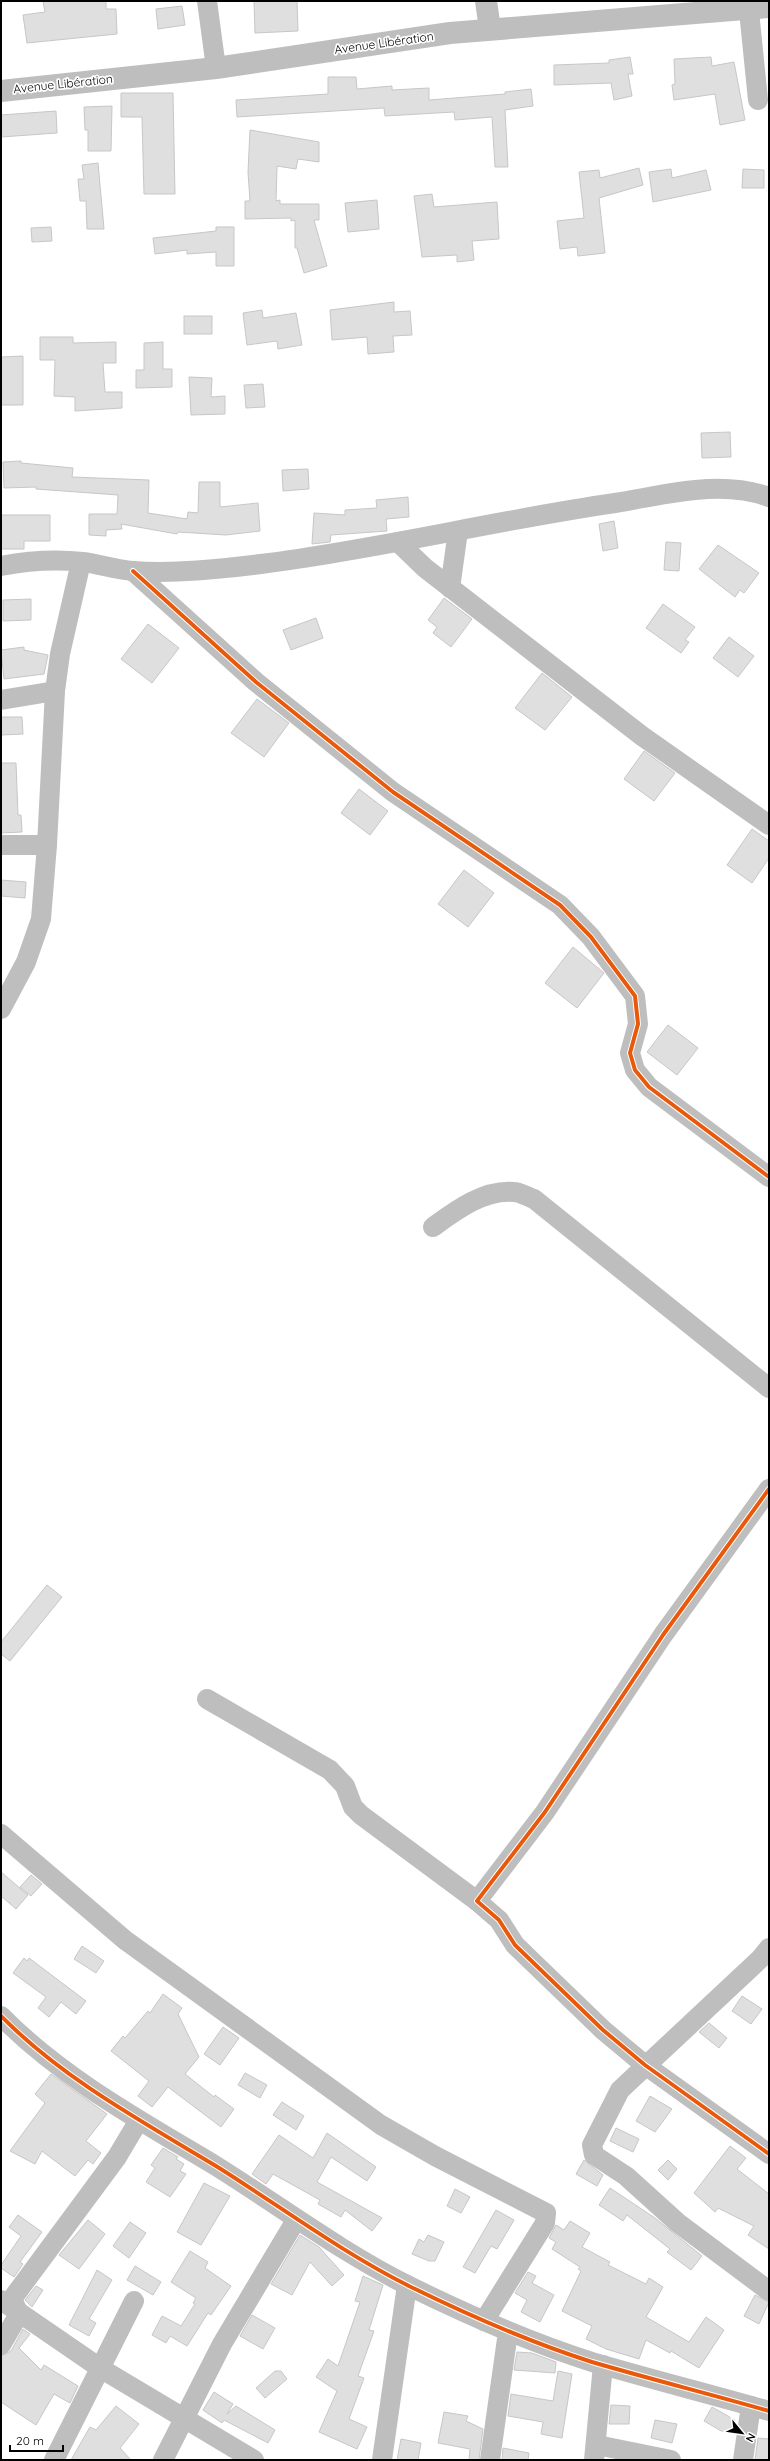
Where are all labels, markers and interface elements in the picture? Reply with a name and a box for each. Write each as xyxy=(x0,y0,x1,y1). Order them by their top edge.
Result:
street label: Avenue Libération xyxy=(333,28,434,57)
street label: Avenue Libération xyxy=(12,71,113,96)
north arrow xyxy=(722,2413,762,2453)
scale bar xyxy=(10,2427,63,2453)
text: N xyxy=(743,2431,759,2445)
text: 20 m xyxy=(16,2433,44,2448)

